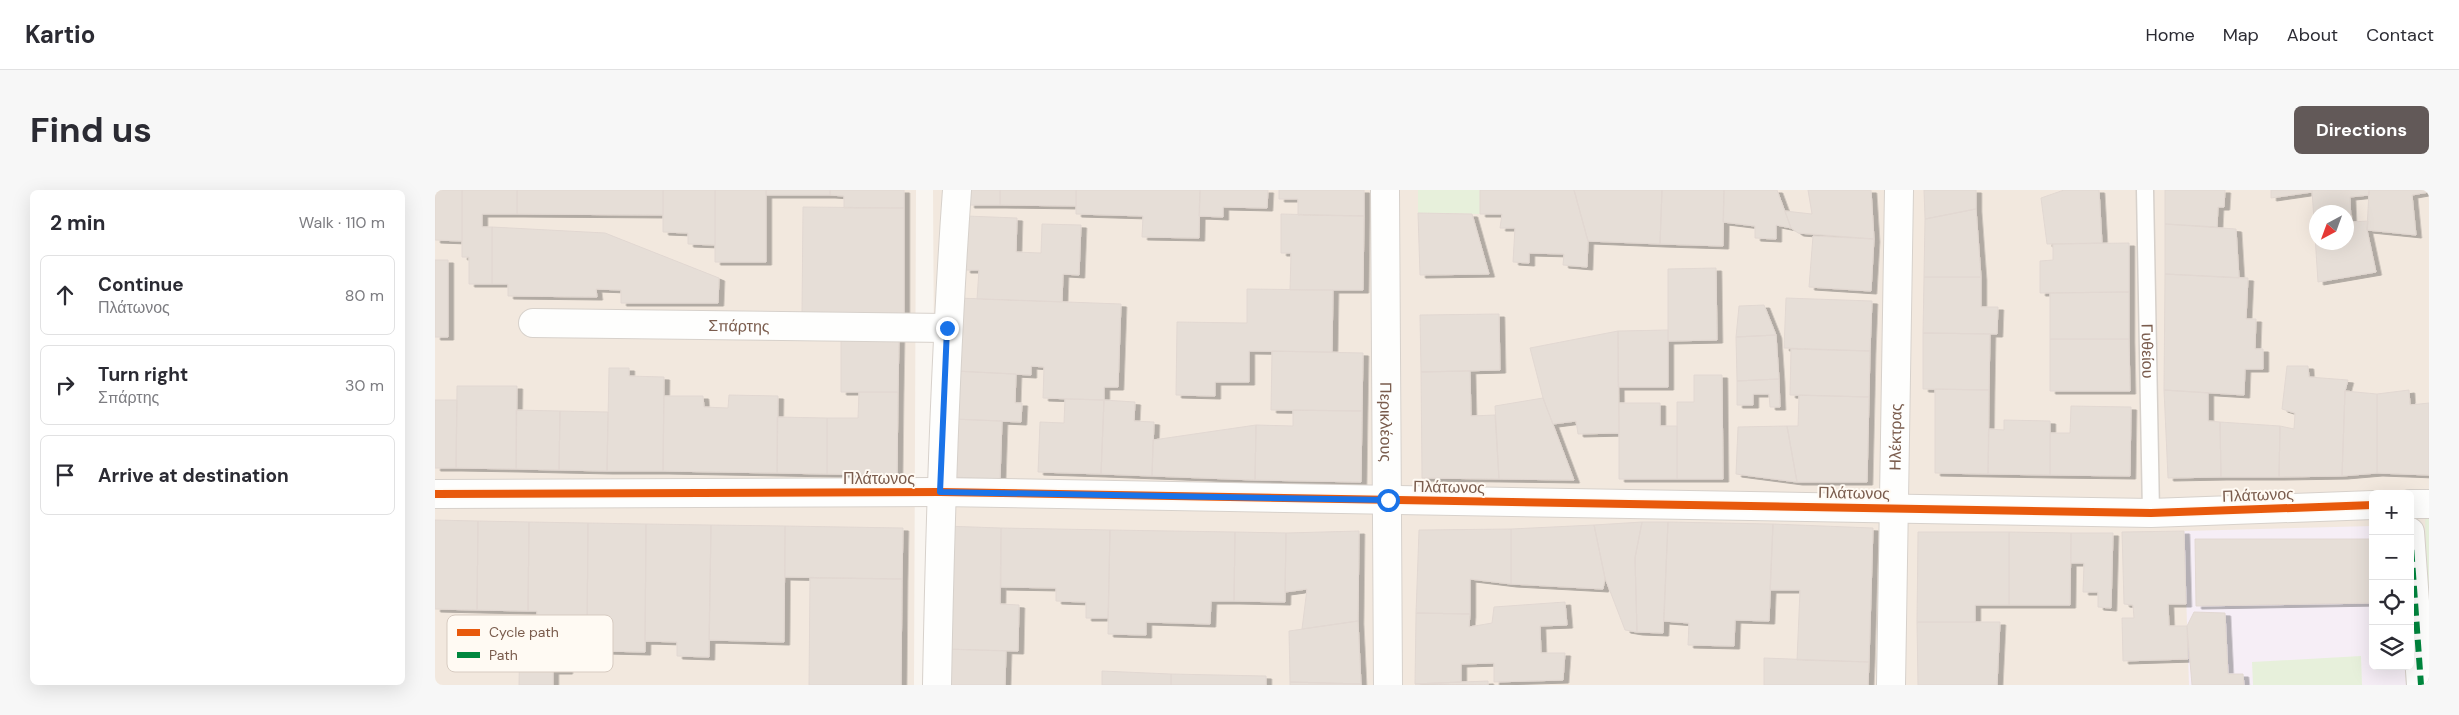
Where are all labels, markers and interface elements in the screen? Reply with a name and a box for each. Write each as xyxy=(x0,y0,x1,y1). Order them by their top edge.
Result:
text: Kartio xyxy=(25,19,95,50)
text: Home xyxy=(2145,23,2195,47)
text: Map xyxy=(2223,23,2259,47)
text: About xyxy=(2287,23,2338,47)
text: Contact xyxy=(2366,23,2434,47)
button: Directions xyxy=(2294,106,2429,154)
text: Find us xyxy=(30,107,152,153)
north arrow xyxy=(2309,205,2354,250)
text: 2 min xyxy=(50,209,106,237)
text: Walk · 110 m xyxy=(299,212,385,233)
text: Continue xyxy=(98,272,184,297)
icon: ahead xyxy=(51,281,79,309)
text: 80 m xyxy=(345,285,384,306)
text: Πλάτωνος xyxy=(98,297,170,318)
street label: Σπάρτης xyxy=(708,315,770,336)
route end xyxy=(936,317,959,340)
street label: Γυθείου xyxy=(2137,323,2159,379)
text: Turn right xyxy=(98,362,188,387)
icon: right xyxy=(51,371,79,399)
text: 30 m xyxy=(345,375,384,396)
street label: Περικλέους xyxy=(1376,382,1397,462)
text: Σπάρτης xyxy=(98,387,159,408)
street label: Ηλέκτρας xyxy=(1884,403,1906,471)
icon: arrive xyxy=(51,461,79,489)
text: Arrive at destination xyxy=(98,463,289,488)
street label: Πλάτωνος xyxy=(843,468,915,489)
street label: Πλάτωνος xyxy=(1413,476,1485,498)
street label: Πλάτωνος xyxy=(1818,482,1890,504)
street label: Πλάτωνος xyxy=(2222,483,2295,507)
route start xyxy=(1377,489,1400,512)
map controls xyxy=(2369,490,2414,670)
button: + xyxy=(2369,490,2414,535)
button: − xyxy=(2369,535,2414,580)
button: locate xyxy=(2369,580,2414,625)
legend xyxy=(447,615,613,672)
text: Cycle path xyxy=(489,623,559,641)
button: layers xyxy=(2369,625,2414,670)
text: Path xyxy=(489,646,518,664)

